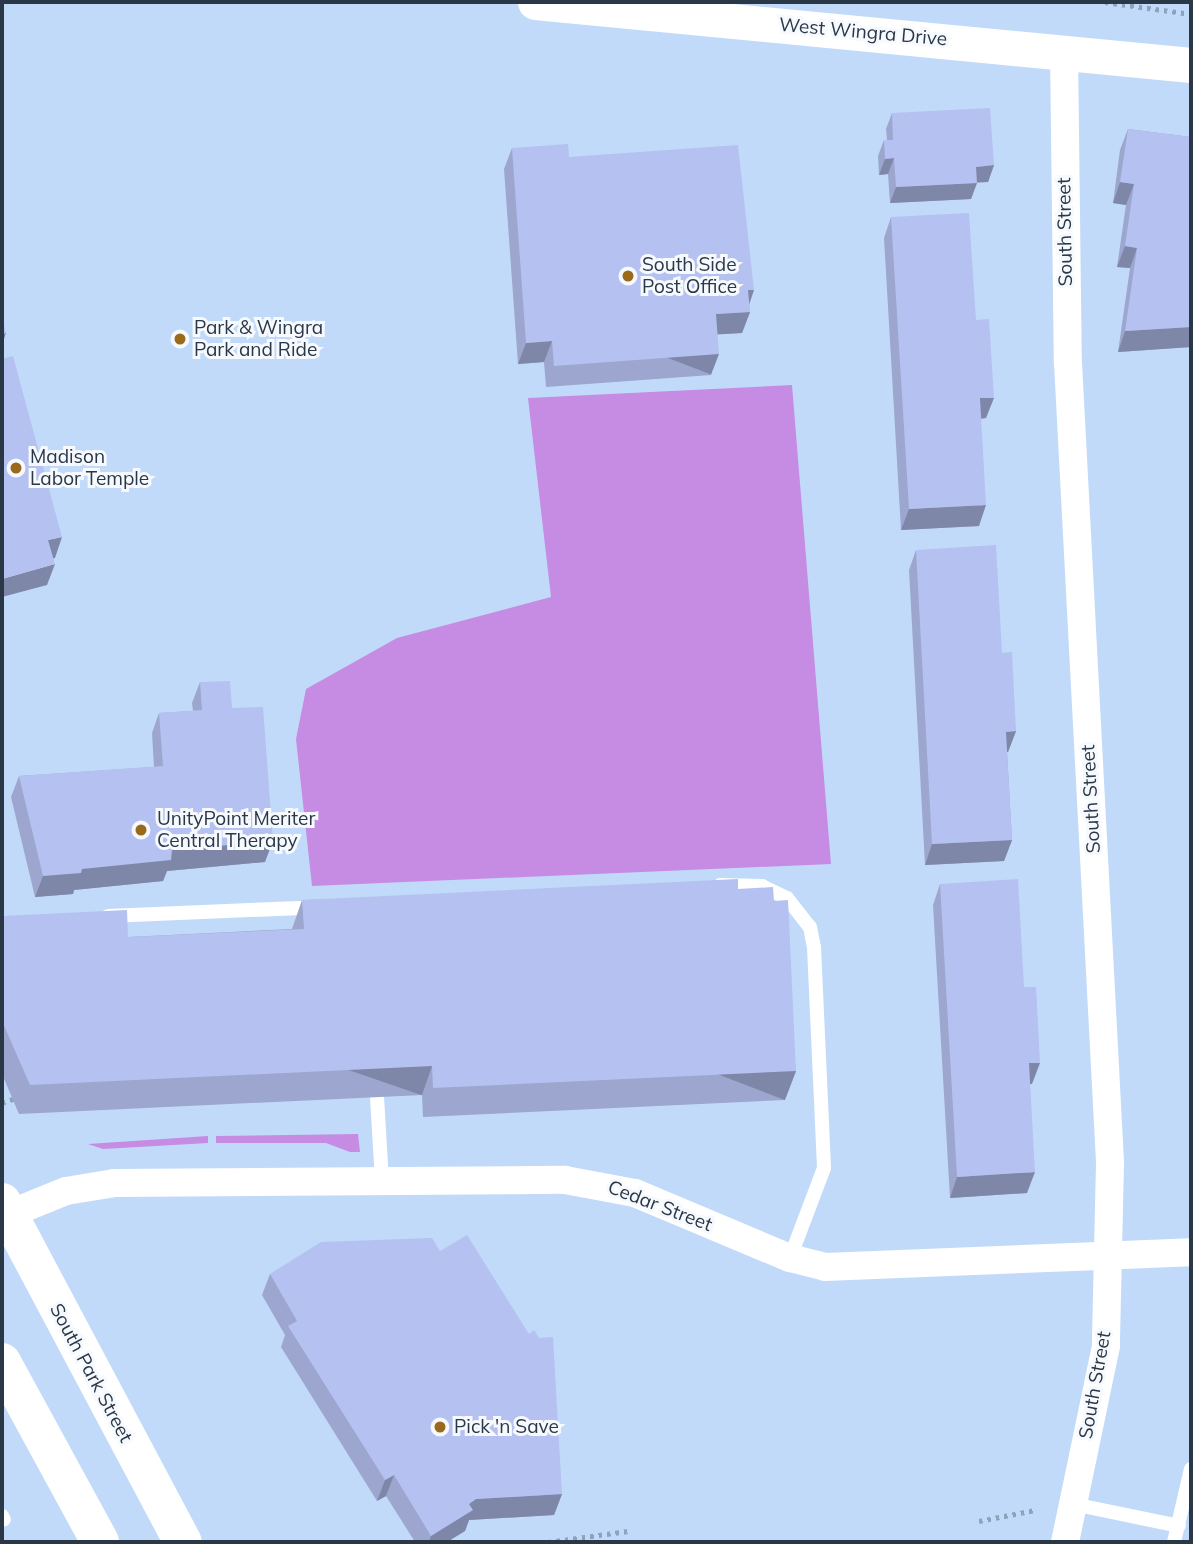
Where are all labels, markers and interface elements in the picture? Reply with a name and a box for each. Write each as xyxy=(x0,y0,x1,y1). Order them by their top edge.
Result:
street label: West Wingra Drive xyxy=(778,13,948,51)
street label: South Street xyxy=(1053,177,1077,287)
place label: South Side Post Office xyxy=(642,254,737,298)
marker: South Side Post Office xyxy=(620,268,636,284)
place label: Park & Wingra Park and Ride xyxy=(194,317,323,361)
marker: Park & Wingra Park and Ride xyxy=(172,331,188,347)
place label: Madison Labor Temple xyxy=(30,446,149,490)
marker: Madison Labor Temple xyxy=(8,460,24,476)
street label: South Street xyxy=(1077,744,1105,854)
place label: UnityPoint Meriter Central Therapy xyxy=(157,808,315,852)
marker: UnityPoint Meriter Central Therapy xyxy=(131,820,151,840)
street label: Cedar Street xyxy=(605,1176,715,1236)
street label: South Park Street xyxy=(45,1300,137,1446)
street label: South Street xyxy=(1074,1329,1116,1441)
place label: Pick 'n Save xyxy=(454,1416,559,1438)
marker: Pick 'n Save xyxy=(432,1419,448,1435)

